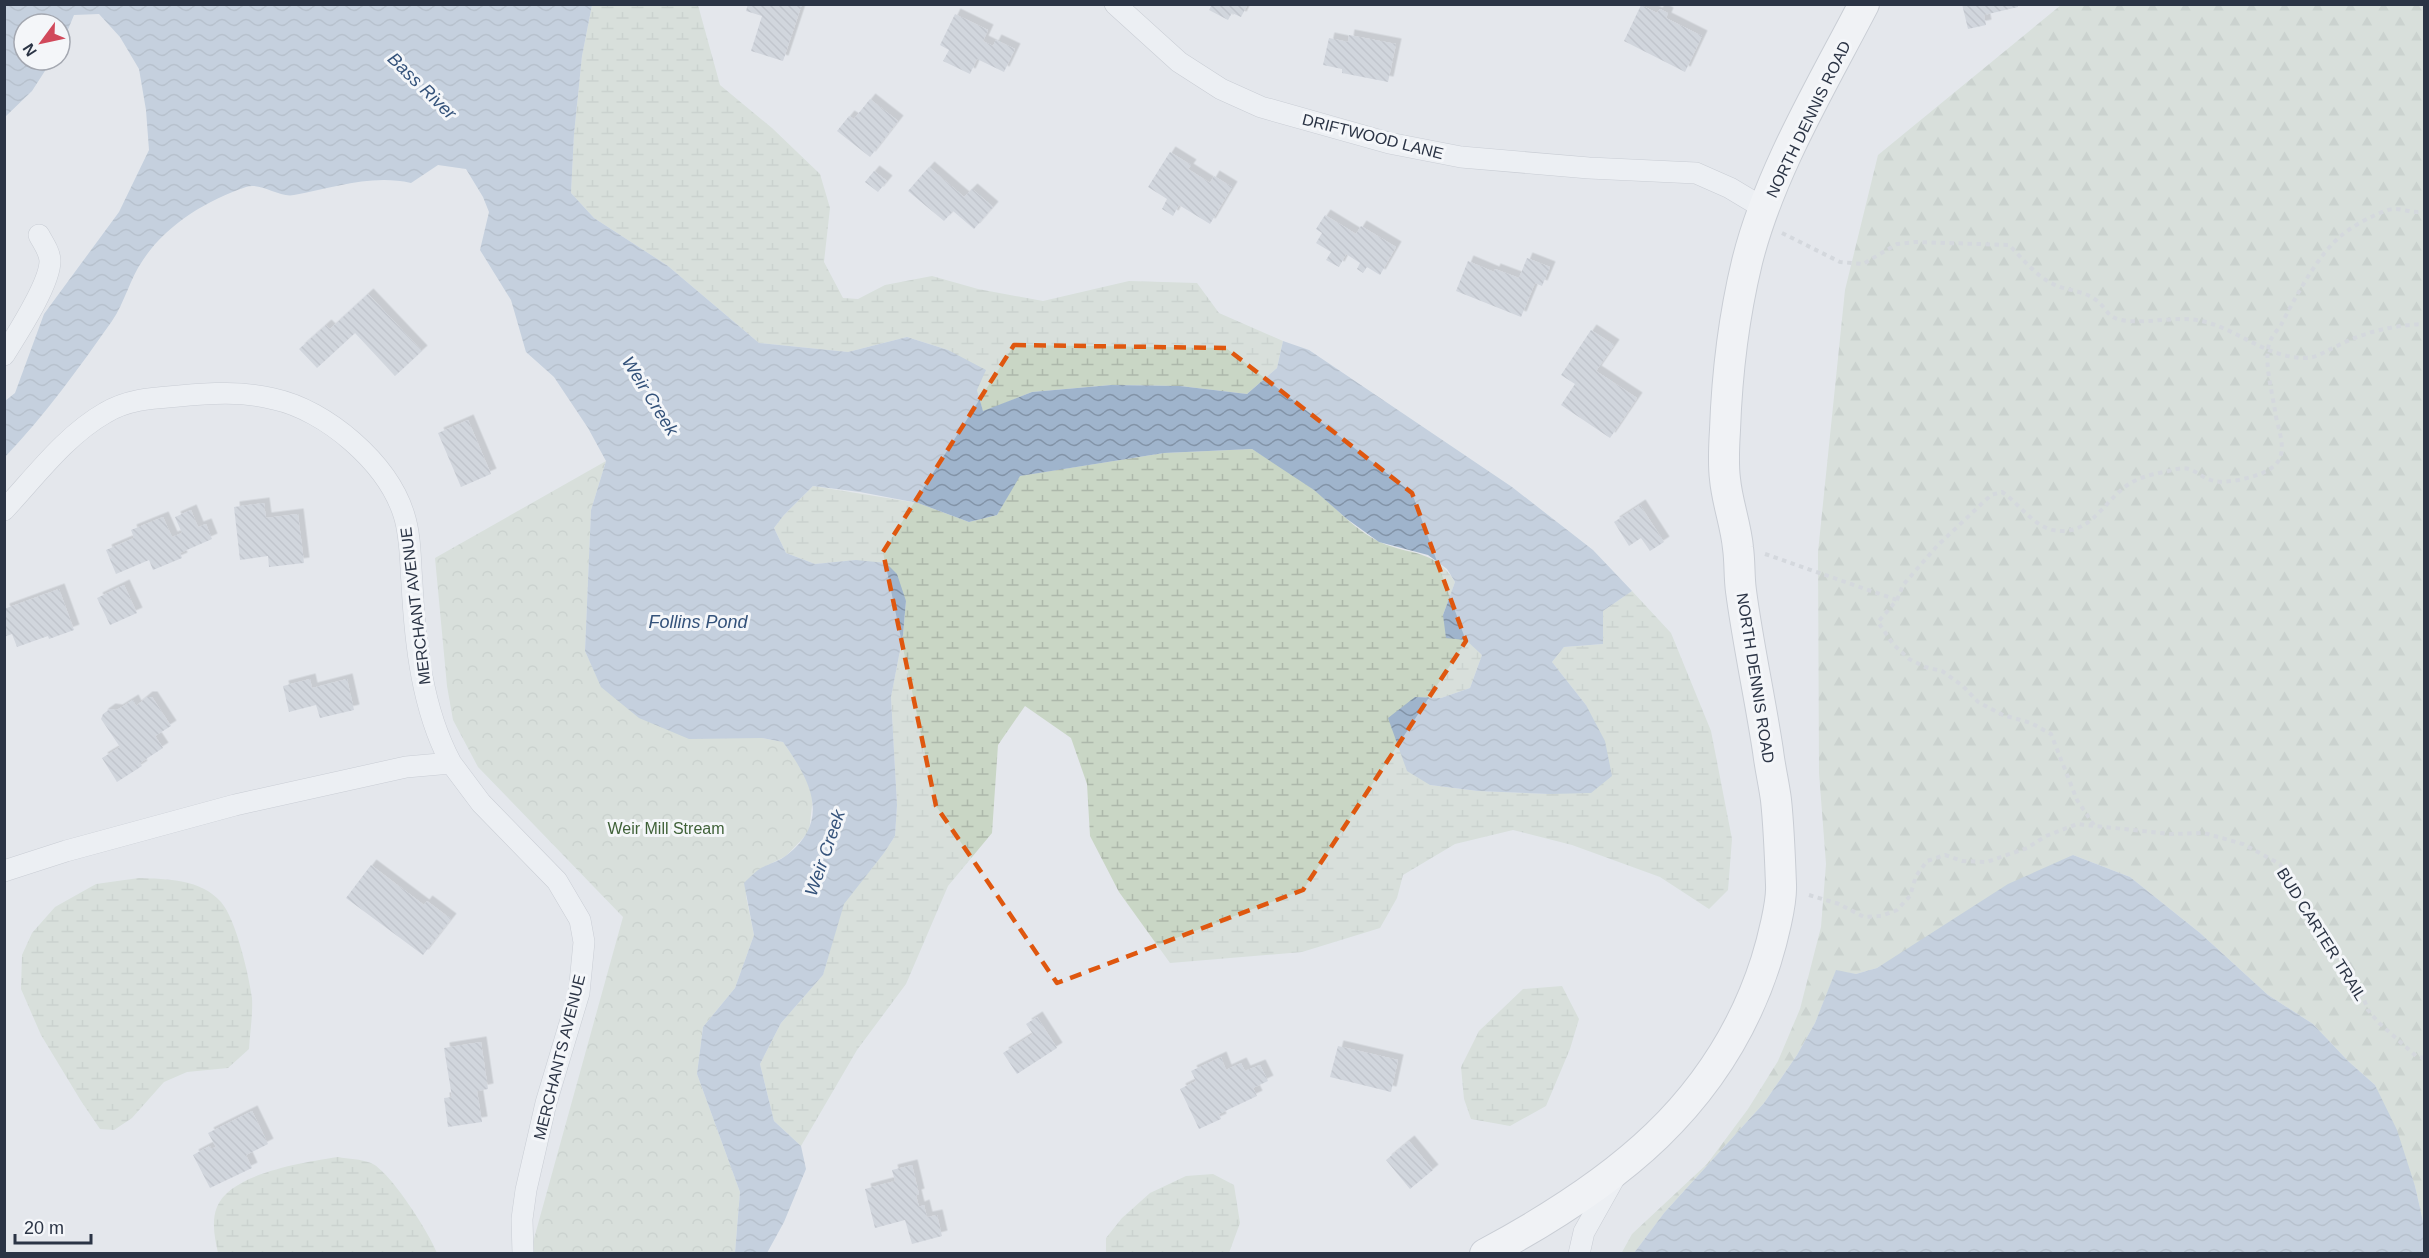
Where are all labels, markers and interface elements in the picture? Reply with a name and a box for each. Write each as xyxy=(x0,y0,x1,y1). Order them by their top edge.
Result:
north arrow xyxy=(12,12,72,72)
street label: NORTH DENNIS ROAD xyxy=(1763,38,1854,200)
text: N xyxy=(20,40,40,59)
water label: Bass River xyxy=(384,49,461,124)
street label: DRIFTWOOD LANE xyxy=(1301,111,1445,162)
water label: Weir Creek xyxy=(618,353,683,440)
street label: MERCHANT AVENUE xyxy=(397,526,434,686)
street label: NORTH DENNIS ROAD xyxy=(1734,592,1777,764)
water label: Follins Pond xyxy=(648,612,749,632)
water label: Weir Creek xyxy=(801,806,849,899)
park label: Weir Mill Stream xyxy=(607,820,725,837)
street label: BUD CARTER TRAIL xyxy=(2274,865,2369,1004)
street label: MERCHANTS AVENUE xyxy=(531,973,588,1141)
scale bar xyxy=(15,1207,92,1245)
text: 20 m xyxy=(24,1218,64,1238)

